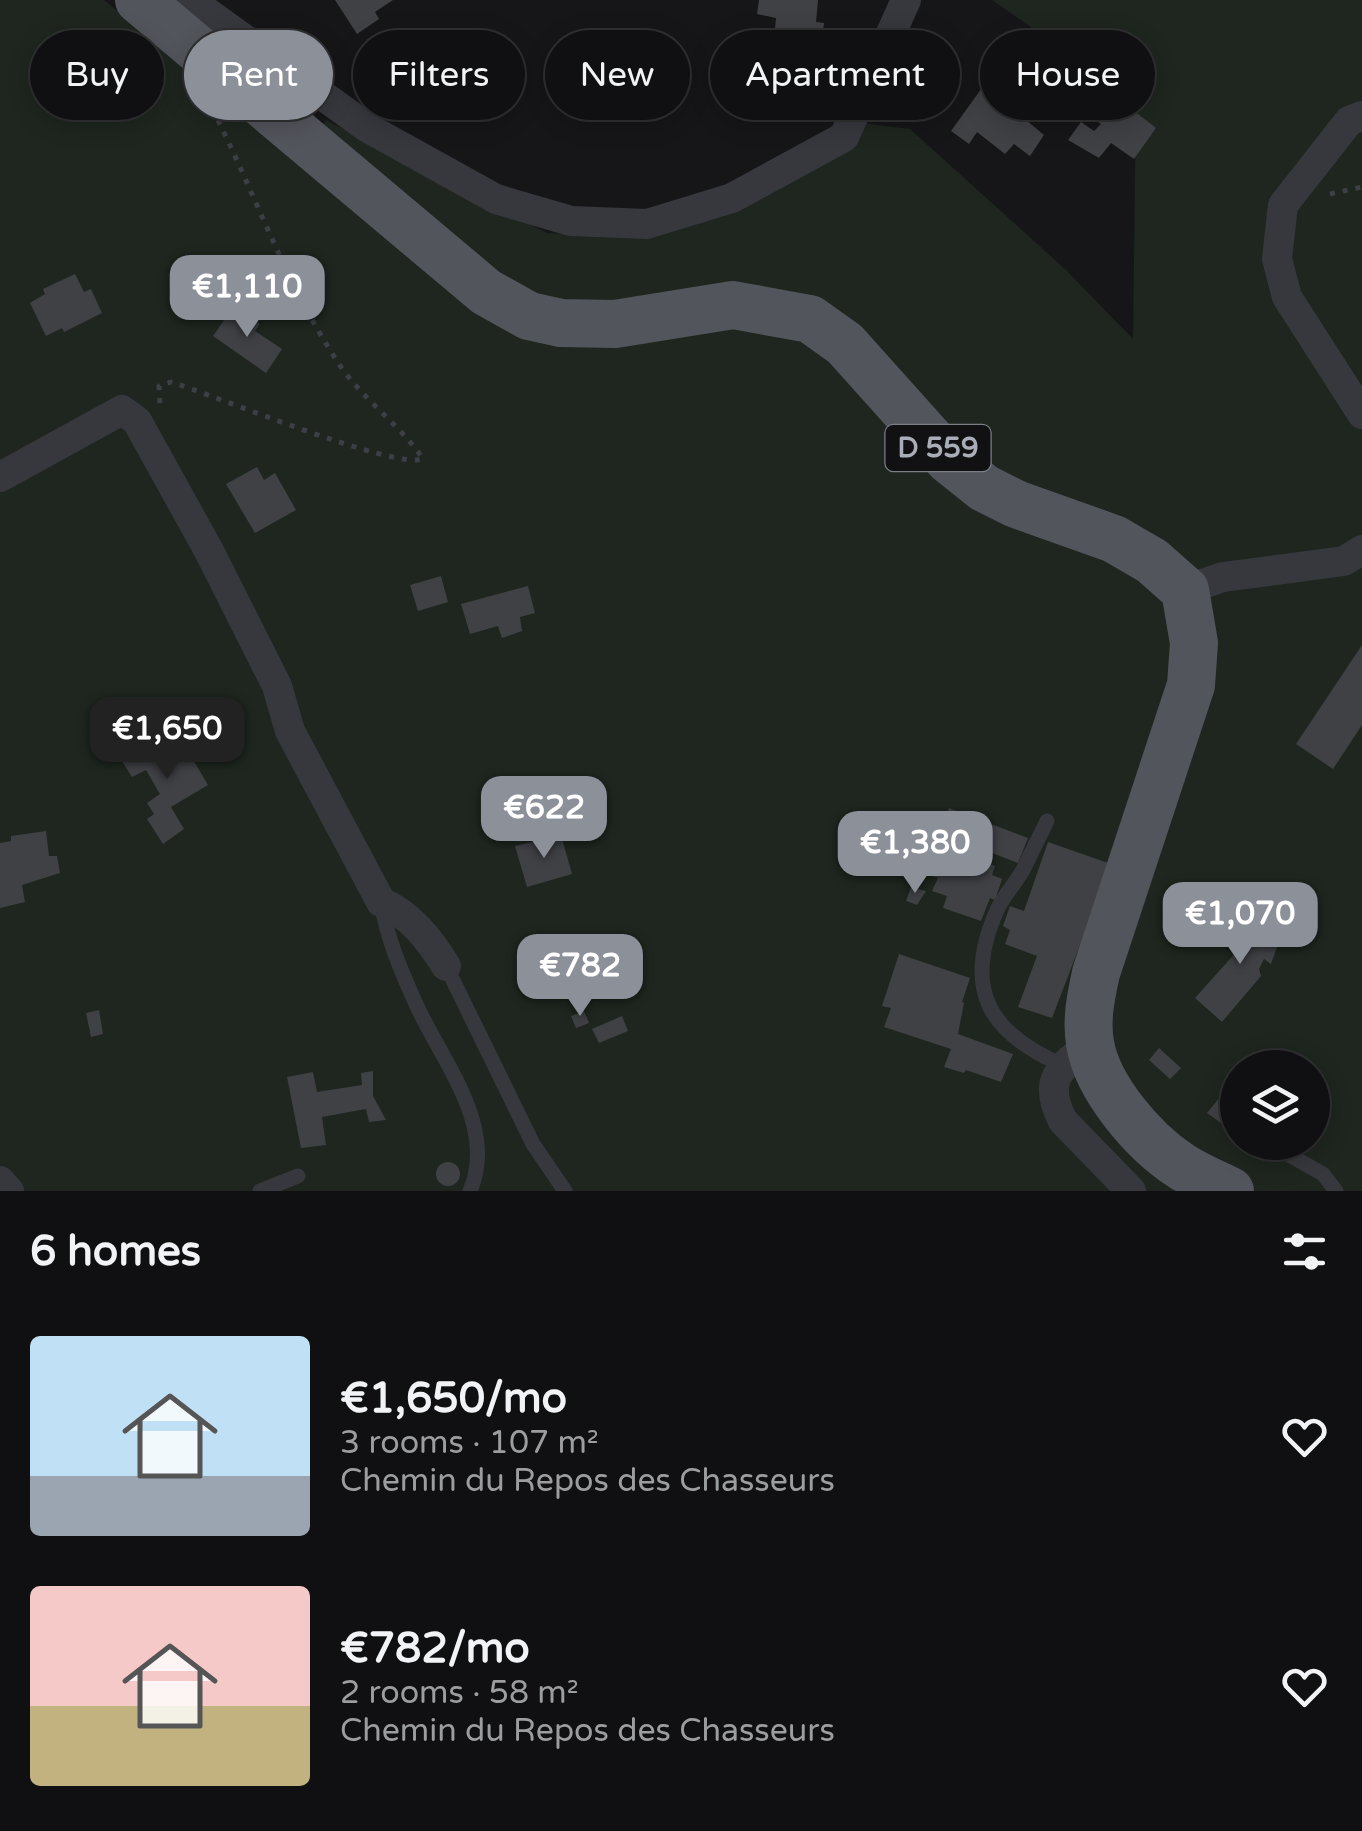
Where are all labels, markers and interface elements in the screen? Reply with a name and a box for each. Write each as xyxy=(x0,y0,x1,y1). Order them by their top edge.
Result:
chip: Buy xyxy=(30,30,164,120)
chip: Rent xyxy=(184,30,333,120)
chip: Filters xyxy=(353,30,525,120)
chip: New xyxy=(545,30,690,120)
chip: Apartment xyxy=(710,30,960,120)
chip: House xyxy=(980,30,1155,120)
pin: €1,110 xyxy=(166,255,328,340)
text: €1,110 xyxy=(192,268,302,306)
road number: D 559 xyxy=(886,425,990,471)
pin: €1,650 xyxy=(86,697,248,782)
text: €1,650 xyxy=(112,710,222,748)
pin: €622 xyxy=(485,776,603,861)
text: €622 xyxy=(503,789,585,827)
pin: €1,380 xyxy=(834,811,996,896)
text: €1,380 xyxy=(860,824,970,862)
pin: €1,070 xyxy=(1159,882,1321,967)
text: €1,070 xyxy=(1185,895,1295,933)
pin: €782 xyxy=(521,934,639,1019)
text: €782 xyxy=(539,947,621,985)
map controls xyxy=(1220,1050,1330,1160)
button: layers xyxy=(1220,1050,1330,1160)
icon: filters xyxy=(1277,1224,1332,1279)
text: 6 homes xyxy=(30,1226,201,1277)
text: €1,650/mo xyxy=(340,1373,567,1424)
icon: home xyxy=(110,1376,230,1496)
icon: heart xyxy=(1277,1409,1332,1464)
text: 3 rooms · 107 m² xyxy=(340,1424,599,1462)
text: Chemin du Repos des Chasseurs xyxy=(340,1462,835,1500)
text: €782/mo xyxy=(340,1623,530,1674)
icon: home xyxy=(110,1626,230,1746)
icon: heart xyxy=(1277,1659,1332,1714)
text: 2 rooms · 58 m² xyxy=(340,1674,579,1712)
text: Chemin du Repos des Chasseurs xyxy=(340,1712,835,1750)

